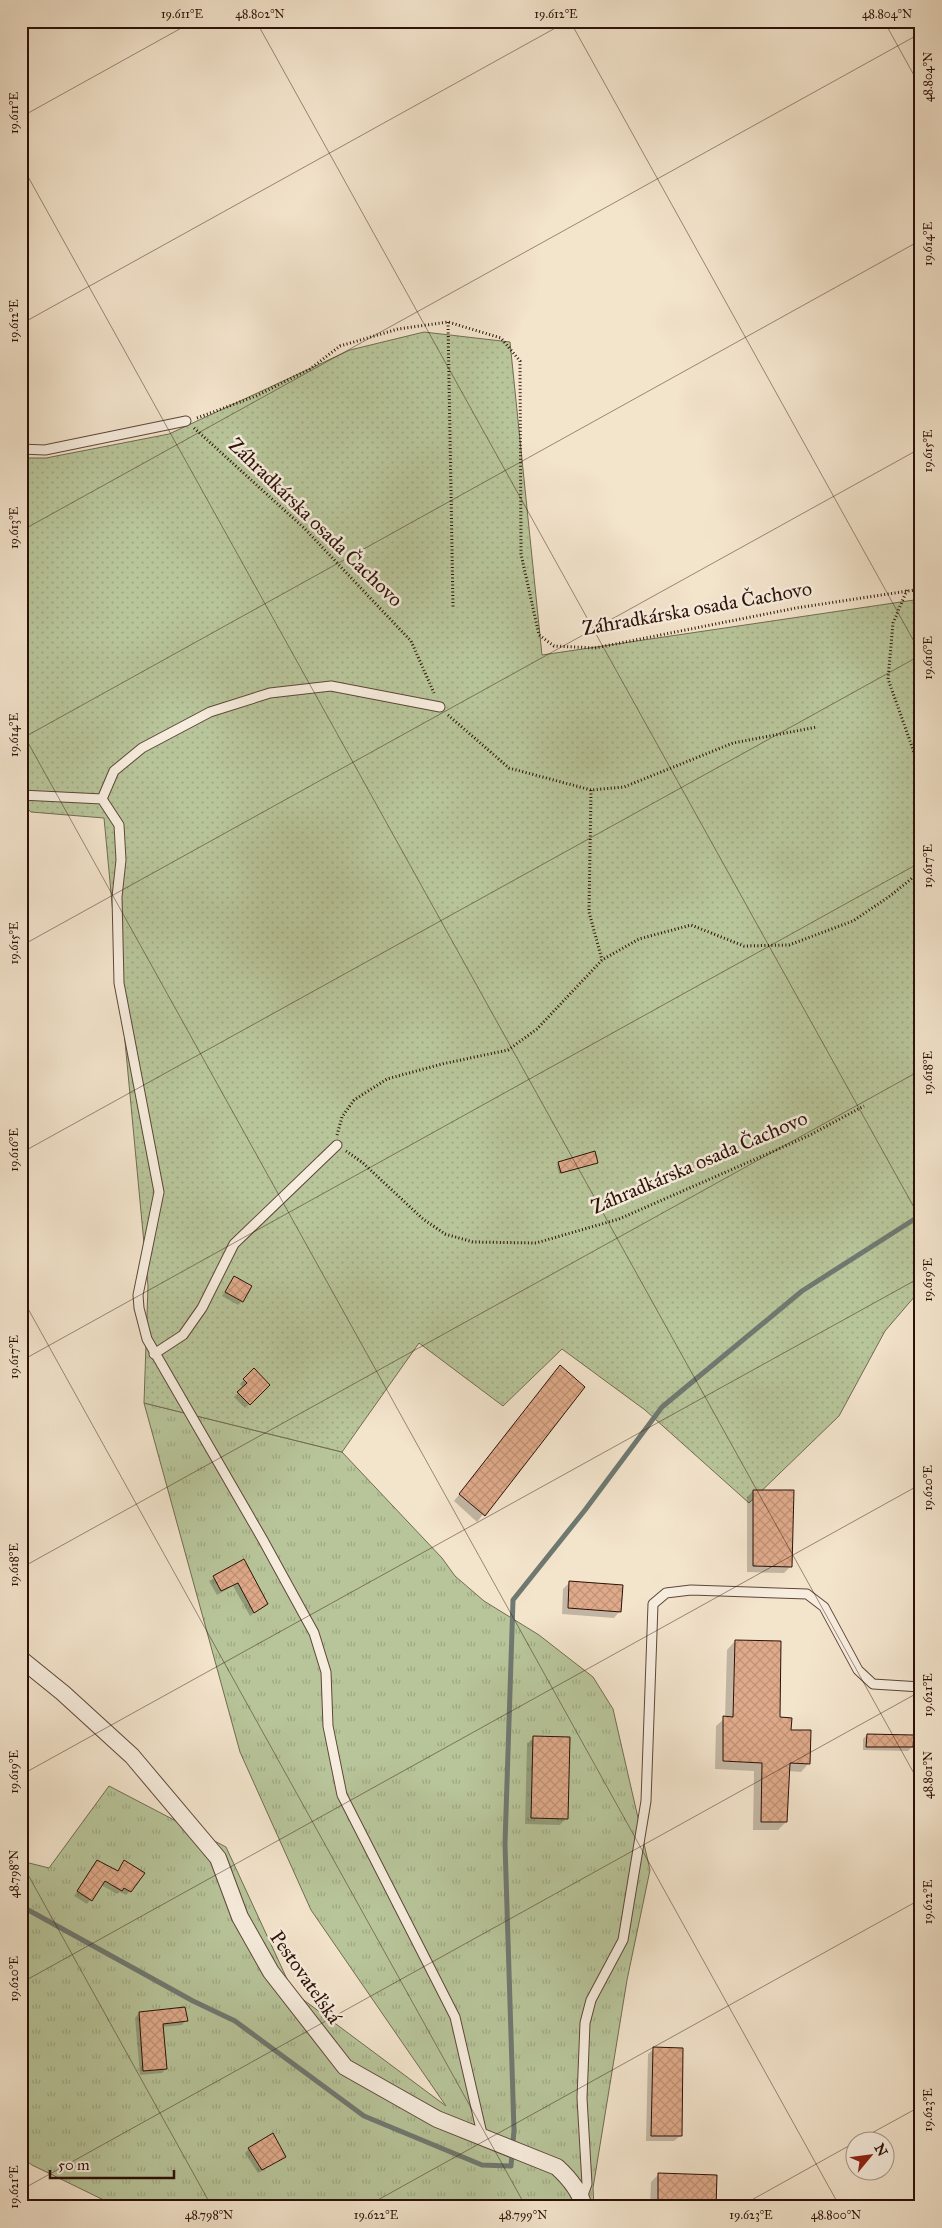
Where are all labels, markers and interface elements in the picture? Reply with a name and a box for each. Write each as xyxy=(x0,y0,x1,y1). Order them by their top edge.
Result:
text: 19.611°E xyxy=(161,7,203,21)
text: 48.802°N xyxy=(235,7,285,21)
text: 19.612°E xyxy=(534,7,578,21)
text: 48.804°N xyxy=(862,7,912,21)
text: 48.804°N xyxy=(921,52,935,102)
text: 19.611°E xyxy=(7,92,21,134)
text: 19.614°E xyxy=(921,222,935,266)
text: 19.612°E xyxy=(7,299,21,343)
text: 19.615°E xyxy=(921,429,935,472)
street label: Záhradkárska osada Čachovo xyxy=(224,432,409,611)
text: 19.613°E xyxy=(7,507,21,549)
street label: Záhradkárska osada Čachovo xyxy=(580,575,814,640)
text: 19.616°E xyxy=(921,636,935,680)
text: 19.614°E xyxy=(7,713,21,757)
text: 19.617°E xyxy=(921,844,935,888)
text: 19.615°E xyxy=(7,921,21,964)
text: 19.618°E xyxy=(921,1051,935,1095)
street label: Záhradkárska osada Čachovo xyxy=(587,1105,811,1218)
text: 19.616°E xyxy=(7,1128,21,1172)
text: 19.619°E xyxy=(921,1258,935,1302)
text: 19.617°E xyxy=(7,1335,21,1379)
text: 19.620°E xyxy=(921,1465,935,1511)
text: 19.618°E xyxy=(7,1543,21,1587)
text: 19.621°E xyxy=(921,1673,935,1717)
text: 19.619°E xyxy=(7,1750,21,1794)
text: 48.801°N xyxy=(921,1751,935,1799)
text: 48.798°N xyxy=(7,1850,21,1898)
text: 19.622°E xyxy=(921,1879,935,1924)
street label: Pestovateľská xyxy=(265,1926,347,2029)
text: 19.620°E xyxy=(7,1956,21,2002)
text: 19.623°E xyxy=(921,2088,935,2132)
north arrow xyxy=(844,2130,894,2180)
text: N xyxy=(871,2141,891,2159)
scale bar xyxy=(50,2148,174,2180)
text: 50 m xyxy=(58,2156,90,2174)
text: 19.621°E xyxy=(7,2165,21,2209)
text: 48.798°N xyxy=(185,2208,233,2222)
text: 19.622°E xyxy=(354,2208,399,2222)
text: 48.799°N xyxy=(499,2208,547,2222)
text: 19.623°E xyxy=(729,2208,773,2222)
text: 48.800°N xyxy=(811,2208,861,2222)

